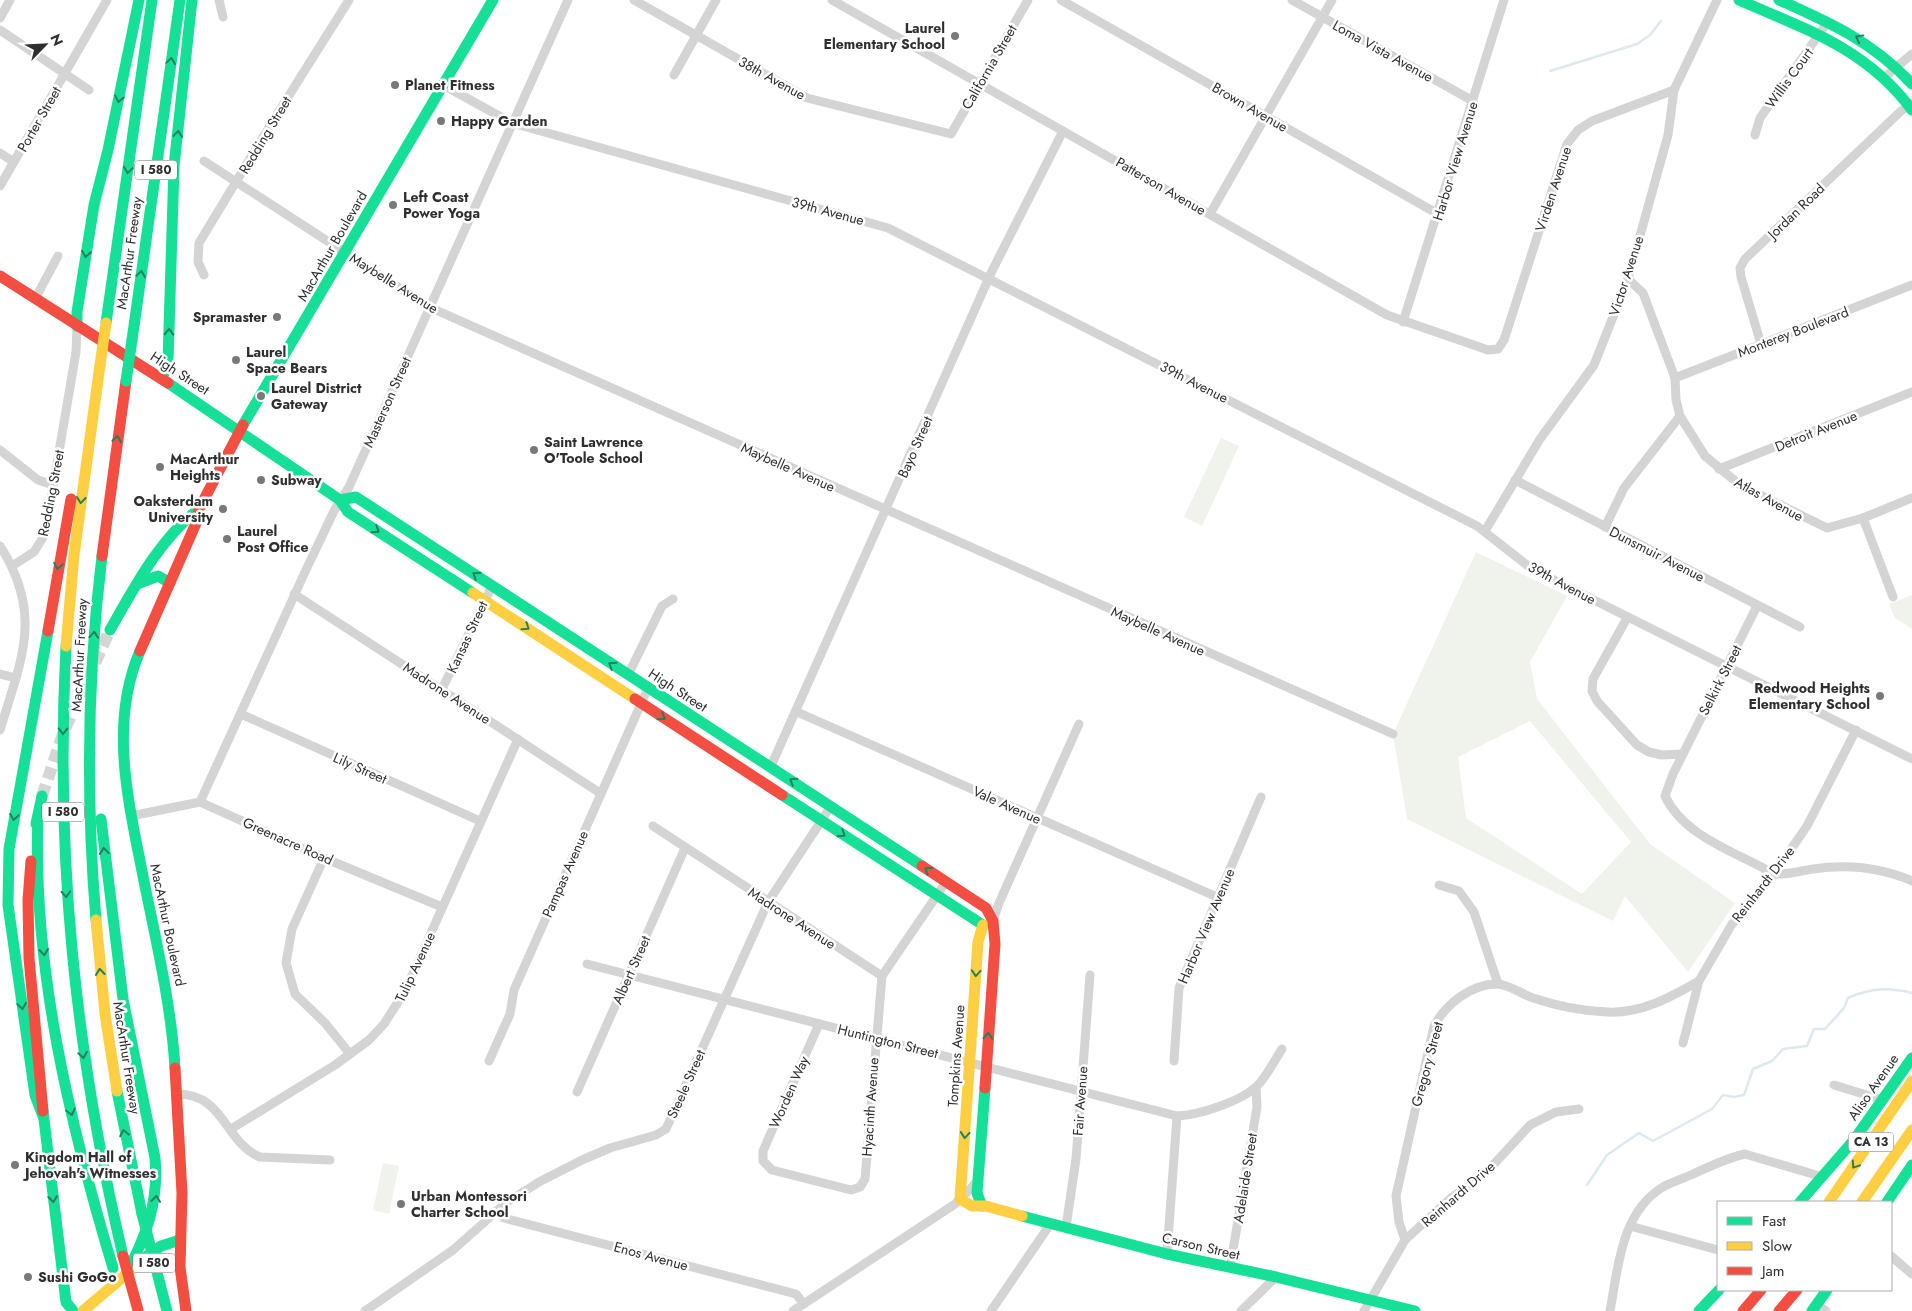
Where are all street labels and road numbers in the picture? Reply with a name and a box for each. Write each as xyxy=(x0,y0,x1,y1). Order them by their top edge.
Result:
street label: Loma Vista Avenue xyxy=(1329,15,1437,87)
street label: California Street xyxy=(957,20,1022,113)
street label: Willis Court xyxy=(1760,43,1818,112)
street label: 38th Avenue xyxy=(735,51,809,105)
street label: Brown Avenue xyxy=(1208,77,1292,137)
street label: Porter Street xyxy=(12,82,66,155)
street label: Redding Street xyxy=(234,92,296,178)
street label: Harbor View Avenue xyxy=(1427,99,1483,223)
street label: Virden Avenue xyxy=(1530,144,1576,234)
street label: Patterson Avenue xyxy=(1112,152,1210,220)
road number: I 580 xyxy=(135,160,177,180)
street label: Jordan Road xyxy=(1762,179,1829,245)
street label: MacArthur Boulevard xyxy=(292,187,372,305)
street label: 39th Avenue xyxy=(790,192,866,230)
street label: MacArthur Freeway xyxy=(111,194,147,311)
street label: Victor Avenue xyxy=(1604,233,1648,319)
street label: Maybelle Avenue xyxy=(346,248,442,318)
street label: Monterey Boulevard xyxy=(1735,302,1851,362)
street label: High Street xyxy=(147,346,214,400)
street label: Masterson Street xyxy=(358,353,416,451)
street label: 39th Avenue xyxy=(1156,356,1232,408)
street label: Detroit Avenue xyxy=(1772,405,1860,457)
street label: Bayo Street xyxy=(893,412,938,481)
street label: Maybelle Avenue xyxy=(738,437,838,497)
street label: Redding Street xyxy=(33,447,69,538)
street label: Atlas Avenue xyxy=(1731,472,1807,526)
street label: Dunsmuir Avenue xyxy=(1606,521,1708,587)
street label: 39th Avenue xyxy=(1525,557,1599,609)
street label: MacArthur Freeway xyxy=(66,597,92,712)
street label: Kansas Street xyxy=(442,597,493,676)
street label: Maybelle Avenue xyxy=(1108,601,1208,661)
street label: Selkirk Street xyxy=(1694,641,1747,719)
street label: Madrone Avenue xyxy=(399,657,495,729)
street label: High Street xyxy=(645,663,712,717)
street label: Lily Street xyxy=(330,747,391,789)
street label: Vale Avenue xyxy=(970,781,1044,829)
road number: I 580 xyxy=(42,802,84,822)
street label: Greenacre Road xyxy=(240,812,336,870)
street label: Pampas Avenue xyxy=(537,827,593,921)
street label: Reinhardt Drive xyxy=(1727,842,1799,926)
street label: MacArthur Boulevard xyxy=(145,862,191,988)
street label: Harbor View Avenue xyxy=(1173,865,1239,987)
street label: Madrone Avenue xyxy=(744,882,840,954)
street label: Tulip Avenue xyxy=(390,929,440,1005)
street label: Albert Street xyxy=(607,932,655,1008)
street label: MacArthur Freeway xyxy=(108,1000,146,1117)
street label: Tompkins Avenue xyxy=(942,1004,970,1108)
street label: Huntington Street xyxy=(836,1019,941,1063)
street label: Gregory Street xyxy=(1406,1019,1448,1109)
street label: Steele Street xyxy=(662,1046,710,1122)
street label: Aliso Avenue xyxy=(1843,1050,1903,1124)
street label: Worden Way xyxy=(764,1052,814,1131)
street label: Hyacinth Avenue xyxy=(857,1057,883,1157)
street label: Fair Avenue xyxy=(1068,1066,1092,1136)
street label: Adelaide Street xyxy=(1228,1131,1262,1224)
road number: CA 13 xyxy=(1848,1132,1894,1152)
street label: Reinhardt Drive xyxy=(1417,1156,1499,1232)
street label: Carson Street xyxy=(1160,1227,1243,1265)
street label: Enos Avenue xyxy=(612,1236,690,1276)
road number: I 580 xyxy=(133,1254,175,1272)

